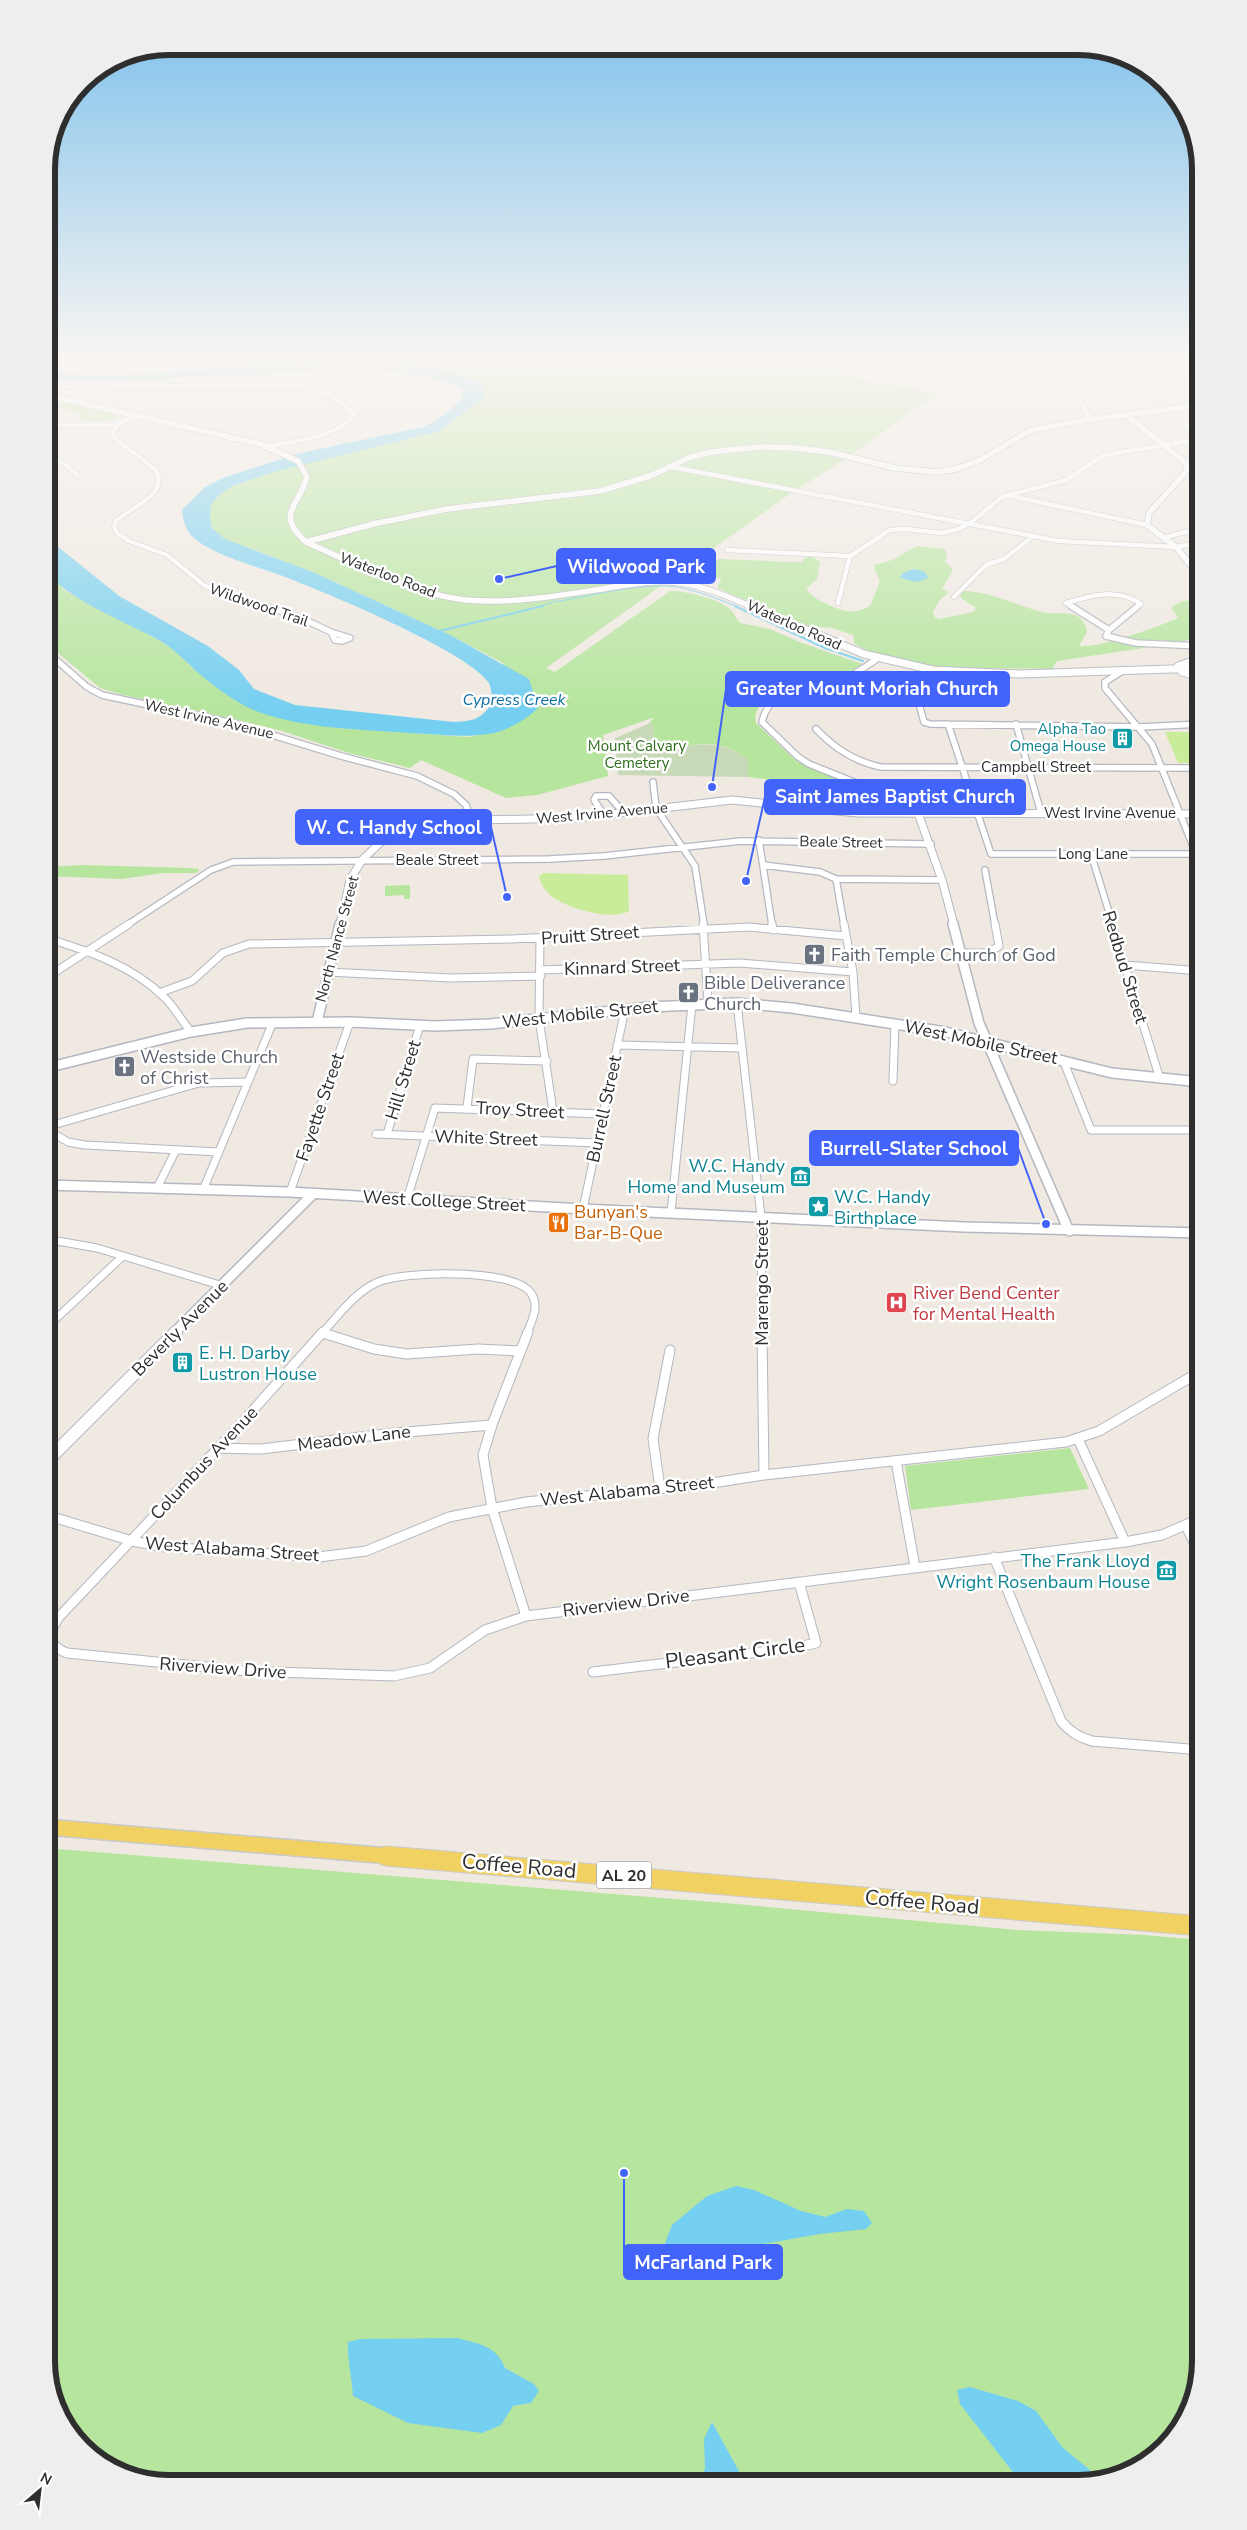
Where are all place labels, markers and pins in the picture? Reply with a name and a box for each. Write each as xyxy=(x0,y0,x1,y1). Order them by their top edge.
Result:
callout: Wildwood Park xyxy=(557,549,715,583)
callout: Greater Mount Moriah Church xyxy=(726,672,1009,706)
place label: Alpha Tao Omega House xyxy=(1010,719,1106,756)
building icon: Alpha Tao Omega House xyxy=(1110,726,1134,750)
callout: Saint James Baptist Church xyxy=(765,780,1025,814)
callout: W. C. Handy School xyxy=(296,810,491,844)
church icon: Faith Temple Church of God xyxy=(803,943,827,967)
place label: Faith Temple Church of God xyxy=(831,943,1056,967)
place label: Bible Deliverance Church xyxy=(704,971,845,1016)
church icon: Bible Deliverance Church xyxy=(676,981,700,1005)
place label: Westside Church of Christ xyxy=(140,1045,278,1090)
church icon: Westside Church of Christ xyxy=(112,1055,136,1079)
callout: Burrell-Slater School xyxy=(810,1131,1018,1165)
place label: W.C. Handy Home and Museum xyxy=(628,1154,786,1199)
museum icon: W.C. Handy Home and Museum xyxy=(789,1164,813,1188)
place label: W.C. Handy Birthplace xyxy=(834,1185,931,1230)
place icon: W.C. Handy Birthplace xyxy=(806,1195,830,1219)
place label: Bunyan's Bar-B-Que xyxy=(574,1200,663,1245)
restaurant icon: Bunyan's Bar-B-Que xyxy=(546,1210,570,1234)
place label: River Bend Center for Mental Health xyxy=(913,1281,1060,1326)
hospital icon: River Bend Center for Mental Health xyxy=(885,1291,909,1315)
place label: E. H. Darby Lustron House xyxy=(199,1341,317,1386)
building icon: E. H. Darby Lustron House xyxy=(171,1351,195,1375)
place label: The Frank Lloyd Wright Rosenbaum House xyxy=(936,1549,1150,1594)
museum icon: The Frank Lloyd Wright Rosenbaum House xyxy=(1154,1559,1178,1583)
callout: McFarland Park xyxy=(624,2245,782,2279)

